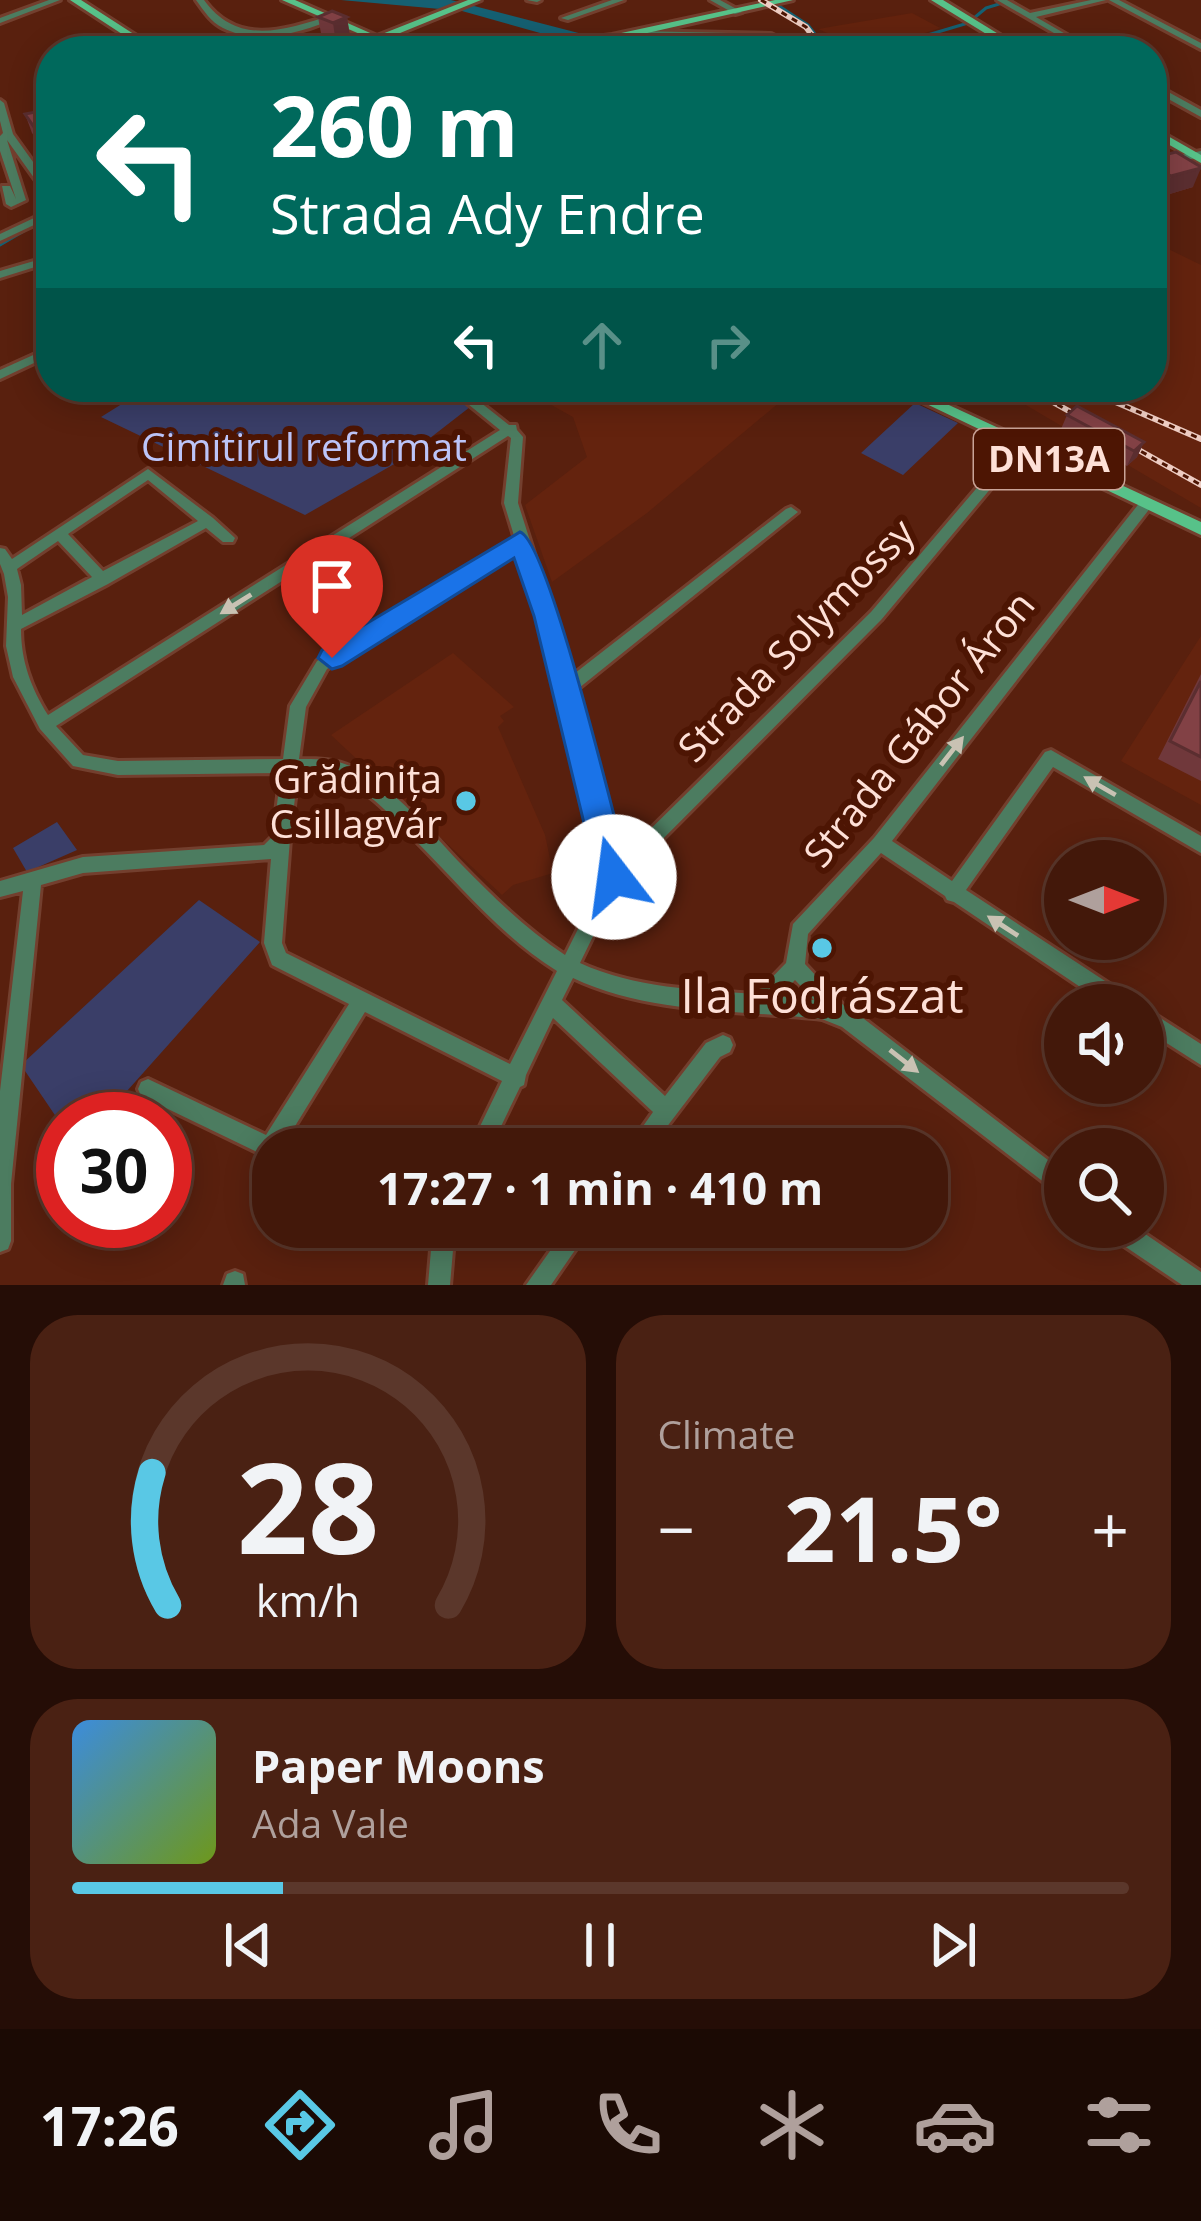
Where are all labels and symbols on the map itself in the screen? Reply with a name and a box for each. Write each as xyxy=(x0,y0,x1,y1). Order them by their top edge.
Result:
park label: Cimitirul reformat xyxy=(141,419,467,472)
road number: DN13A xyxy=(974,429,1124,489)
street label: Strada Solymossy xyxy=(665,505,925,772)
pin xyxy=(281,535,383,658)
street label: Strada Gábor Áron xyxy=(790,579,1045,877)
one-way arrow xyxy=(219,593,253,614)
one-way arrow xyxy=(939,735,964,766)
place label: Grădinița Csillagvár xyxy=(269,751,442,849)
one-way arrow xyxy=(1083,776,1117,797)
marker: Grădinița Csillagvár xyxy=(453,788,479,814)
position arrow xyxy=(551,814,677,940)
north arrow xyxy=(1044,840,1164,960)
one-way arrow xyxy=(987,916,1020,938)
marker: Ila Fodrászat xyxy=(809,935,835,961)
place label: Ila Fodrászat xyxy=(680,962,964,1027)
one-way arrow xyxy=(888,1048,920,1073)
speed limit sign: 30 xyxy=(36,1092,192,1248)

